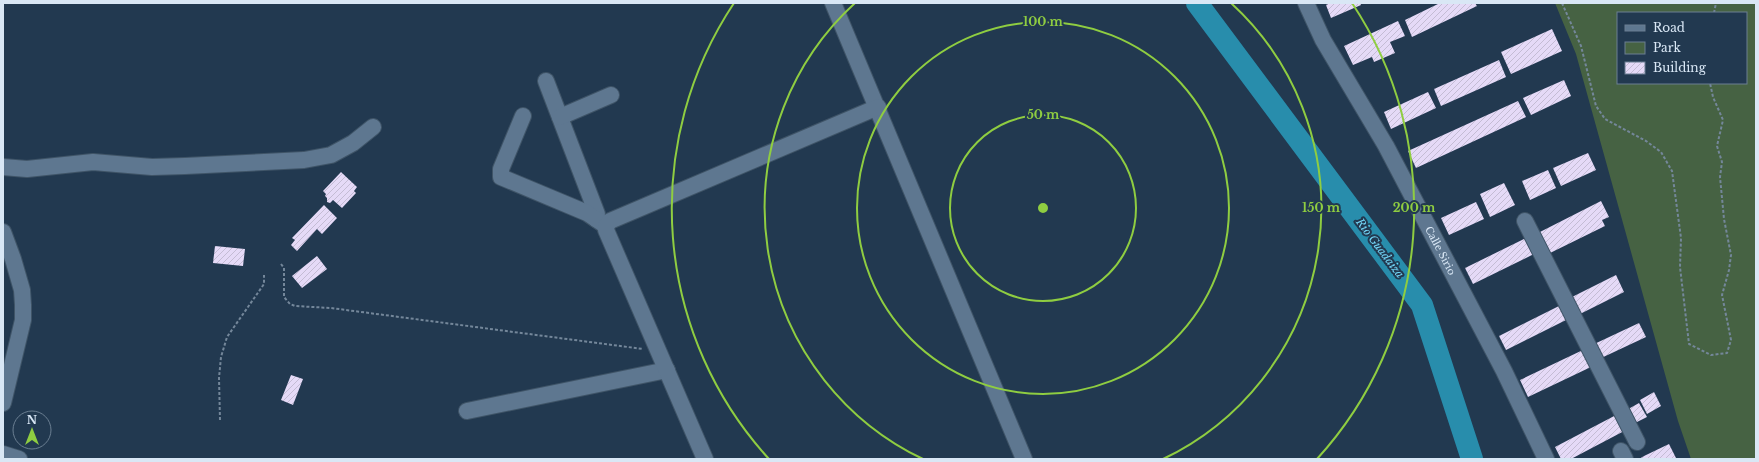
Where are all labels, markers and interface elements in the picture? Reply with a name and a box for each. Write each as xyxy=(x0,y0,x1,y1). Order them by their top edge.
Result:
legend xyxy=(1617,12,1747,84)
text: 100 m xyxy=(1023,14,1064,29)
text: Road xyxy=(1653,20,1685,35)
text: Park xyxy=(1653,40,1681,55)
text: Building xyxy=(1653,60,1707,75)
text: 50 m xyxy=(1027,107,1060,122)
text: 150 m xyxy=(1302,200,1341,215)
text: 200 m xyxy=(1393,200,1436,215)
centre of rings xyxy=(1036,201,1050,215)
water label: Rio Guadaiza xyxy=(1352,215,1407,281)
street label: Calle Sirio xyxy=(1422,224,1459,278)
north arrow xyxy=(12,410,52,450)
text: N xyxy=(27,413,38,427)

